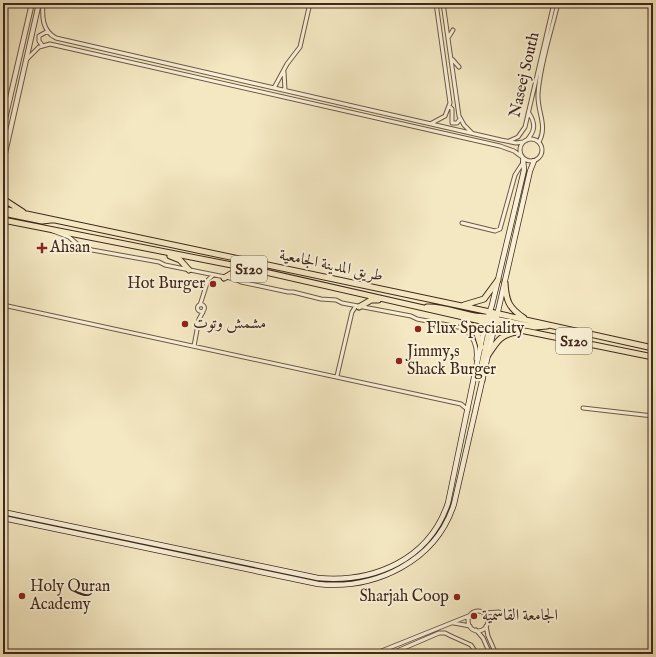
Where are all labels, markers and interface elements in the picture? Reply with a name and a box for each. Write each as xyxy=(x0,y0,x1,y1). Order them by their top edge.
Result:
street label: Naseej South xyxy=(505,30,545,120)
place label: Ahsan xyxy=(49,238,91,258)
marker: Ahsan xyxy=(37,243,47,253)
street label: طريق المدينة الجامعية xyxy=(277,245,385,287)
road number: S120 xyxy=(231,256,267,282)
place label: Hot Burger xyxy=(127,274,205,294)
marker: Hot Burger xyxy=(208,279,218,289)
place label: مشمش وتوت xyxy=(193,314,266,334)
marker: مشمش وتوت xyxy=(180,319,190,329)
place label: Flux Speciality xyxy=(426,319,524,339)
marker: Flux Speciality xyxy=(413,324,423,334)
road number: S120 xyxy=(556,328,592,354)
place label: Jimmy,s Shack Burger xyxy=(405,342,496,380)
marker: Jimmy,s Shack Burger xyxy=(394,356,404,366)
place label: Holy Quran Academy xyxy=(29,577,111,615)
place label: Sharjah Coop xyxy=(359,587,449,607)
marker: Holy Quran Academy xyxy=(17,591,27,601)
marker: Sharjah Coop xyxy=(452,592,462,602)
place label: الجامعة القاسمية xyxy=(482,606,558,626)
marker: الجامعة القاسمية xyxy=(469,611,479,621)

